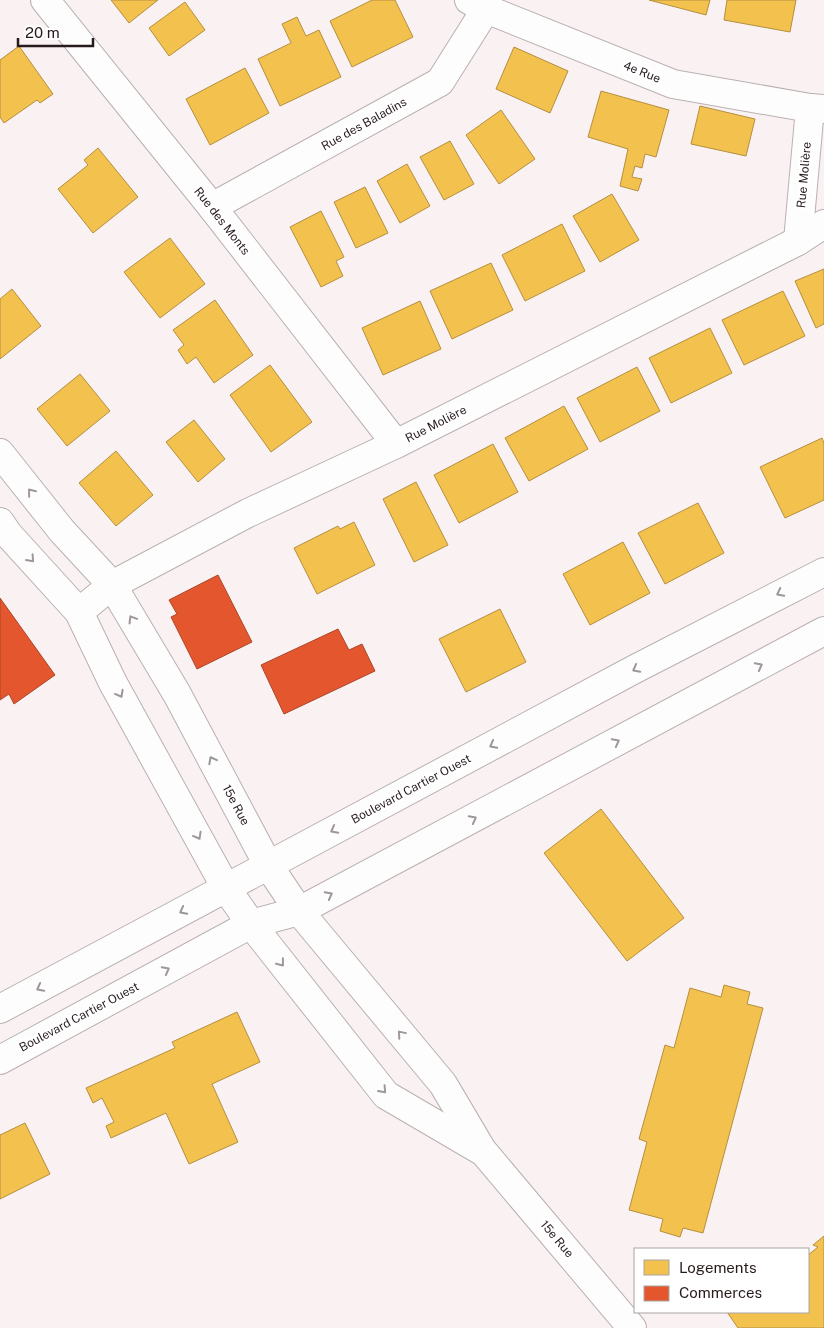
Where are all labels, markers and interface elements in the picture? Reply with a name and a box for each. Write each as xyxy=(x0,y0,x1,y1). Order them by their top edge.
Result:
scale bar xyxy=(18,15,92,47)
text: 20 m xyxy=(25,24,60,41)
street label: 4e Rue xyxy=(621,58,663,86)
street label: Rue des Baladins xyxy=(319,95,409,153)
street label: Rue Molière xyxy=(794,141,814,209)
street label: Rue des Monts xyxy=(191,184,253,258)
street label: Rue Molière xyxy=(403,403,469,445)
one-way arrow xyxy=(29,489,37,498)
one-way arrow xyxy=(25,554,34,563)
one-way arrow xyxy=(777,587,786,597)
one-way arrow xyxy=(129,615,139,624)
one-way arrow xyxy=(633,662,642,672)
one-way arrow xyxy=(754,662,763,672)
one-way arrow xyxy=(113,688,123,697)
one-way arrow xyxy=(611,738,620,748)
one-way arrow xyxy=(489,739,498,749)
street label: Boulevard Cartier Ouest xyxy=(349,751,474,827)
one-way arrow xyxy=(208,756,218,765)
street label: 15e Rue xyxy=(219,782,253,828)
one-way arrow xyxy=(467,815,476,825)
one-way arrow xyxy=(330,824,339,834)
one-way arrow xyxy=(192,831,202,840)
one-way arrow xyxy=(324,891,333,901)
one-way arrow xyxy=(179,905,188,915)
one-way arrow xyxy=(276,957,284,966)
one-way arrow xyxy=(161,967,170,977)
street label: Boulevard Cartier Ouest xyxy=(17,979,142,1055)
one-way arrow xyxy=(36,982,45,992)
one-way arrow xyxy=(397,1030,406,1039)
one-way arrow xyxy=(377,1084,386,1093)
street label: 15e Rue xyxy=(537,1218,577,1260)
legend xyxy=(634,1248,809,1313)
text: Logements xyxy=(679,1259,757,1276)
text: Commerces xyxy=(679,1284,762,1301)

